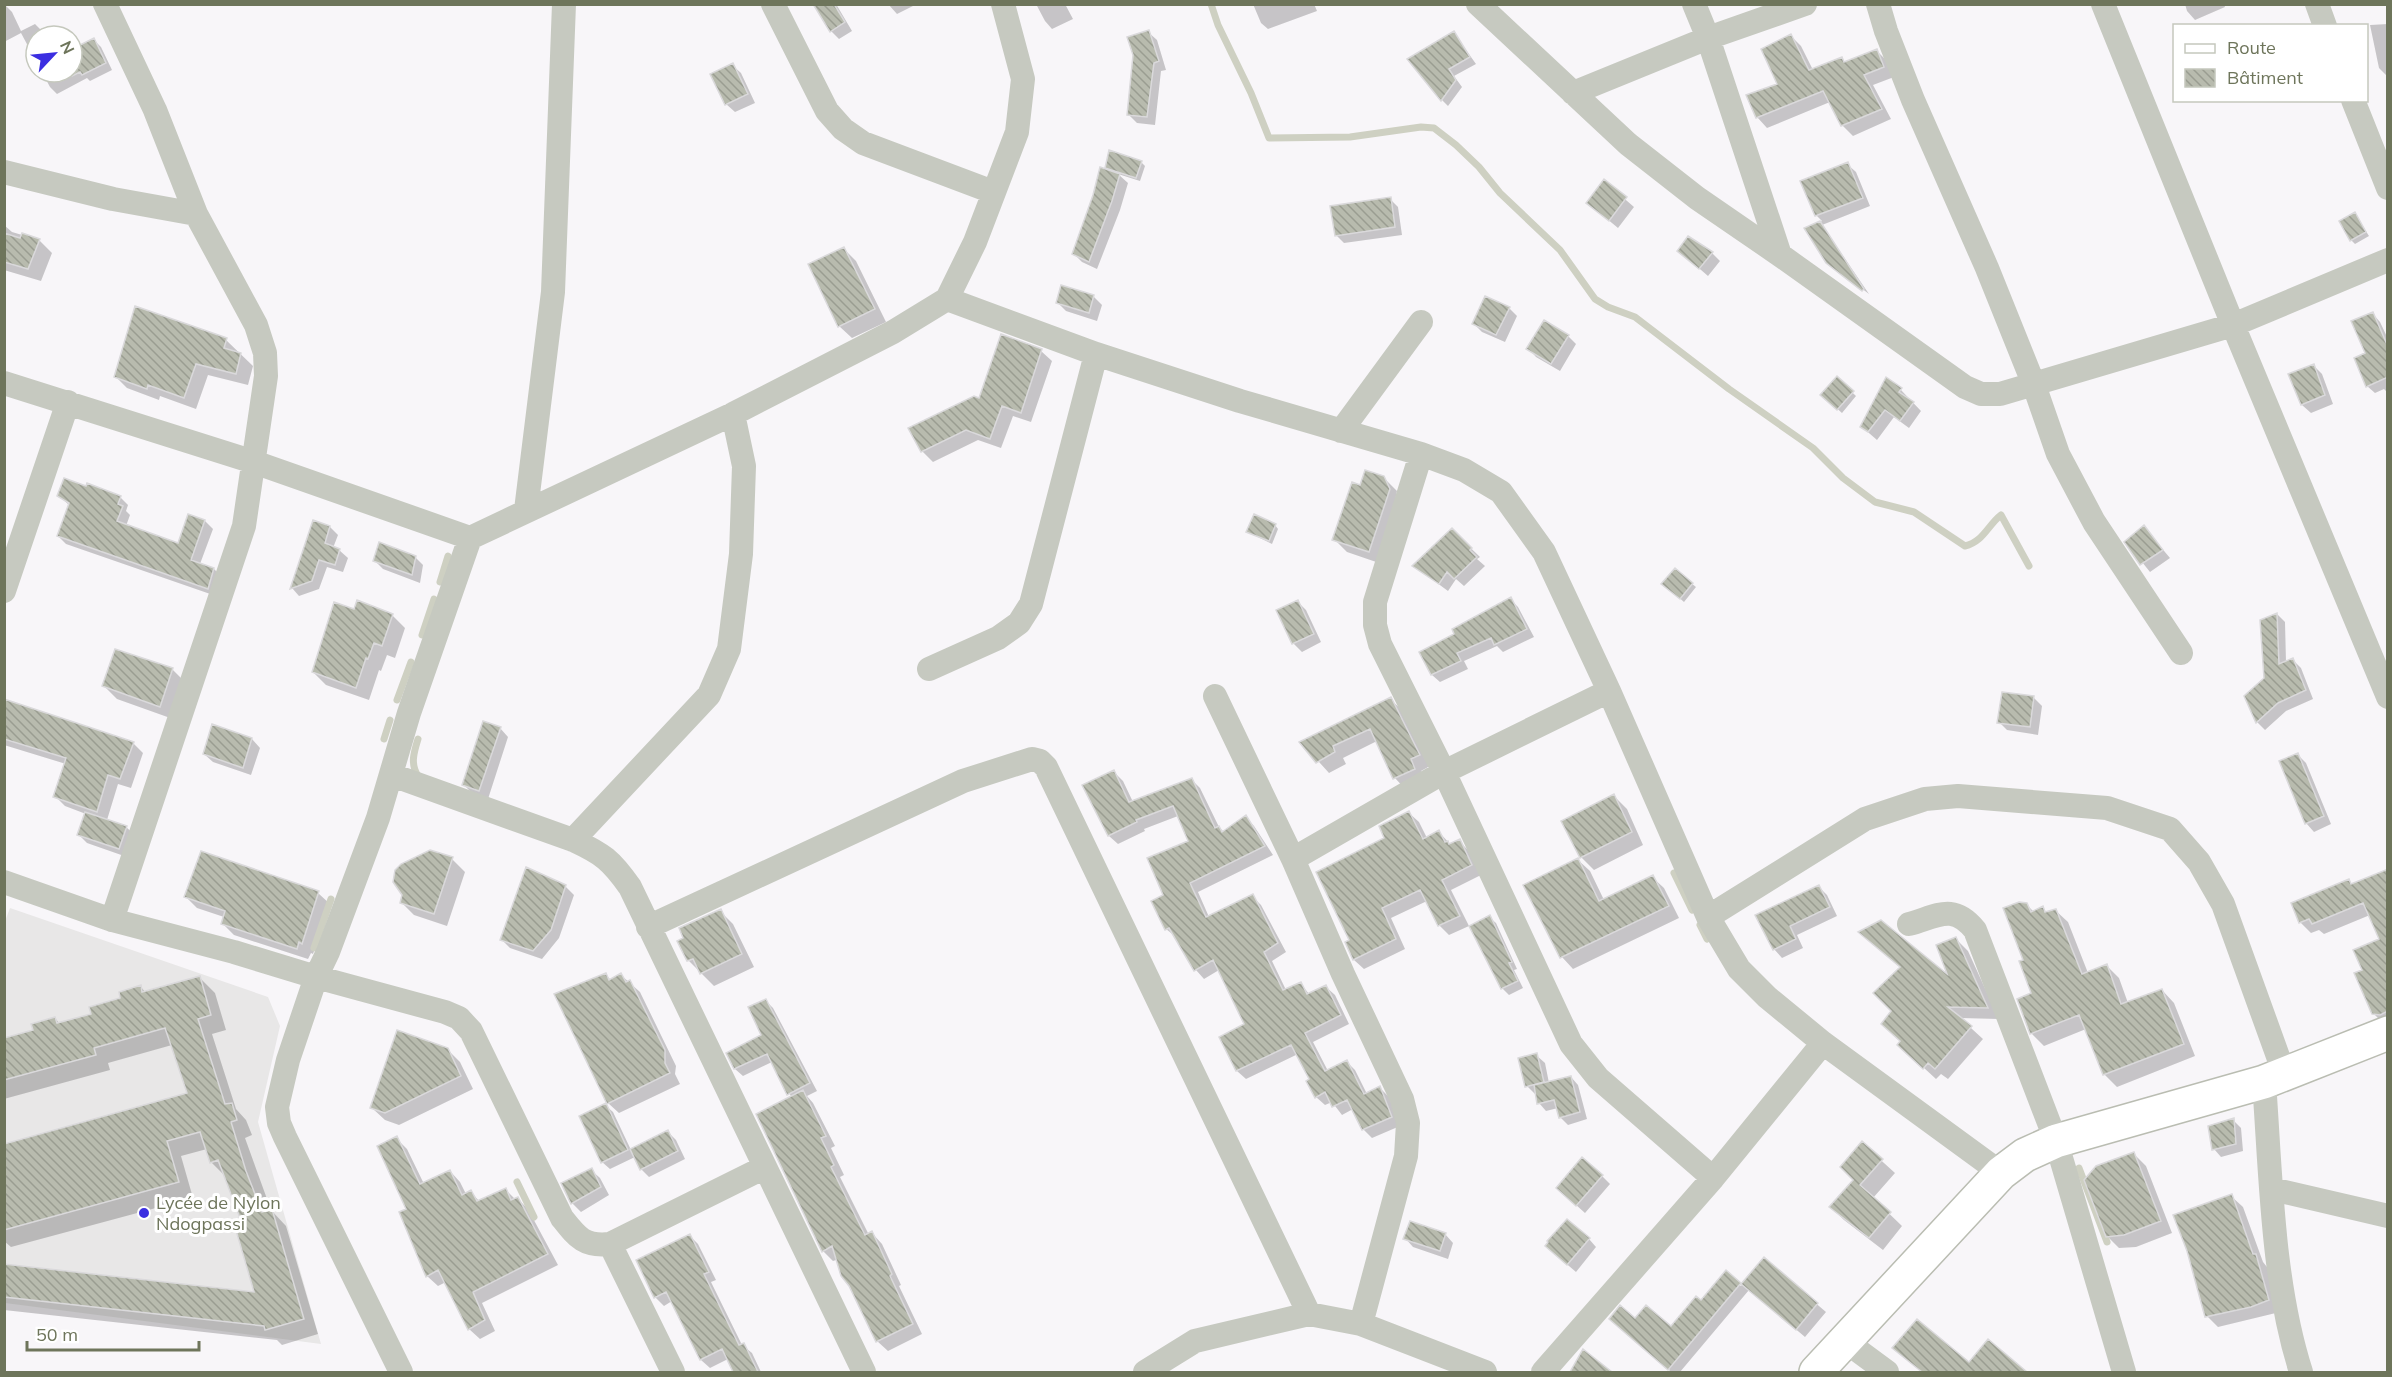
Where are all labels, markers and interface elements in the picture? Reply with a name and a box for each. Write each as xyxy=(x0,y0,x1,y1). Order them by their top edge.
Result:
north arrow xyxy=(24,24,84,84)
legend xyxy=(2173,24,2368,102)
text: Route xyxy=(2227,36,2276,59)
text: N xyxy=(56,38,79,57)
text: Bâtiment xyxy=(2227,66,2303,89)
place label: Lycée de Nylon Ndogpassi xyxy=(156,1191,281,1235)
marker: Lycée de Nylon Ndogpassi xyxy=(137,1206,151,1220)
scale bar xyxy=(27,1314,200,1352)
text: 50 m xyxy=(36,1323,78,1346)

